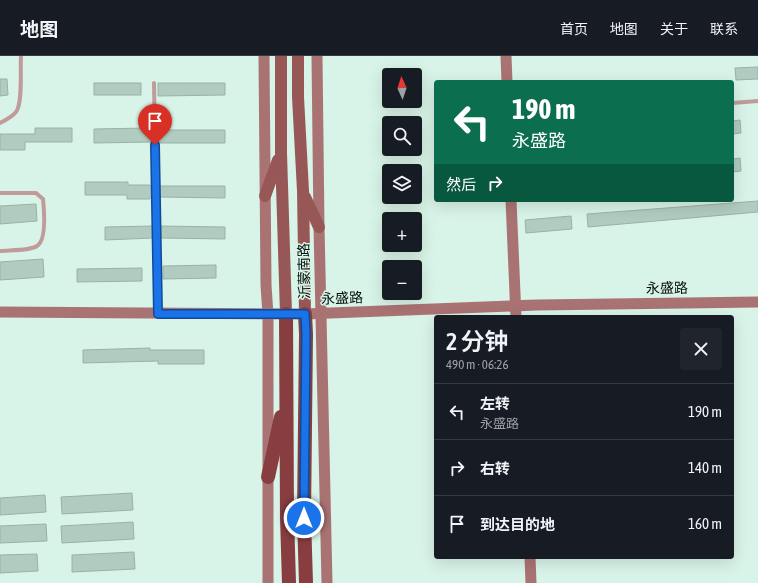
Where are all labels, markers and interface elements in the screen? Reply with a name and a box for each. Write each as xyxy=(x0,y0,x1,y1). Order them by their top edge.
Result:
text: 地图 xyxy=(20,18,58,40)
text: 首页 xyxy=(560,21,588,37)
text: 地图 xyxy=(610,21,638,37)
text: 关于 xyxy=(660,21,688,37)
text: 联系 xyxy=(710,21,738,37)
north arrow xyxy=(382,68,422,108)
map controls xyxy=(382,68,422,300)
text: 190 m xyxy=(512,93,575,125)
icon: left xyxy=(446,96,498,148)
pin xyxy=(138,104,172,145)
icon: arrive xyxy=(144,110,166,132)
button: search xyxy=(382,116,422,156)
text: 永盛路 xyxy=(512,130,566,151)
button: layers xyxy=(382,164,422,204)
icon: right xyxy=(484,172,506,194)
text: 然后 xyxy=(446,176,476,193)
button: + xyxy=(382,212,422,252)
street label: 沂蒙南路 xyxy=(296,243,312,299)
button: − xyxy=(382,260,422,300)
street label: 永盛路 xyxy=(646,280,688,296)
street label: 永盛路 xyxy=(321,289,363,307)
text: 2 分钟 xyxy=(446,328,509,355)
button: close xyxy=(680,328,722,370)
text: 490 m · 06:26 xyxy=(446,357,509,372)
text: 左转 xyxy=(480,395,510,412)
icon: left xyxy=(446,401,468,423)
text: 190 m xyxy=(688,403,722,420)
text: 永盛路 xyxy=(480,416,519,431)
icon: right xyxy=(446,457,468,479)
text: 140 m xyxy=(688,459,722,476)
text: 右转 xyxy=(480,460,510,477)
position arrow xyxy=(283,497,325,539)
icon: arrive xyxy=(446,513,468,535)
text: 160 m xyxy=(688,515,722,532)
text: 到达目的地 xyxy=(480,516,555,533)

